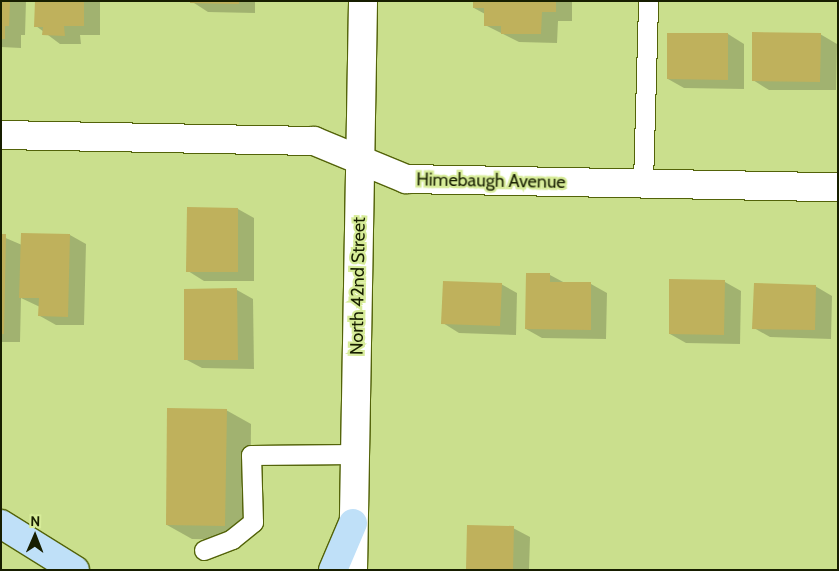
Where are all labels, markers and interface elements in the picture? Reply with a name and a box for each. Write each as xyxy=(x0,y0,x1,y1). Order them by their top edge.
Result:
street label: Himebaugh Avenue xyxy=(416,169,566,193)
street label: North 42nd Street xyxy=(346,217,370,355)
north arrow xyxy=(10,511,60,561)
text: N xyxy=(30,512,40,530)

